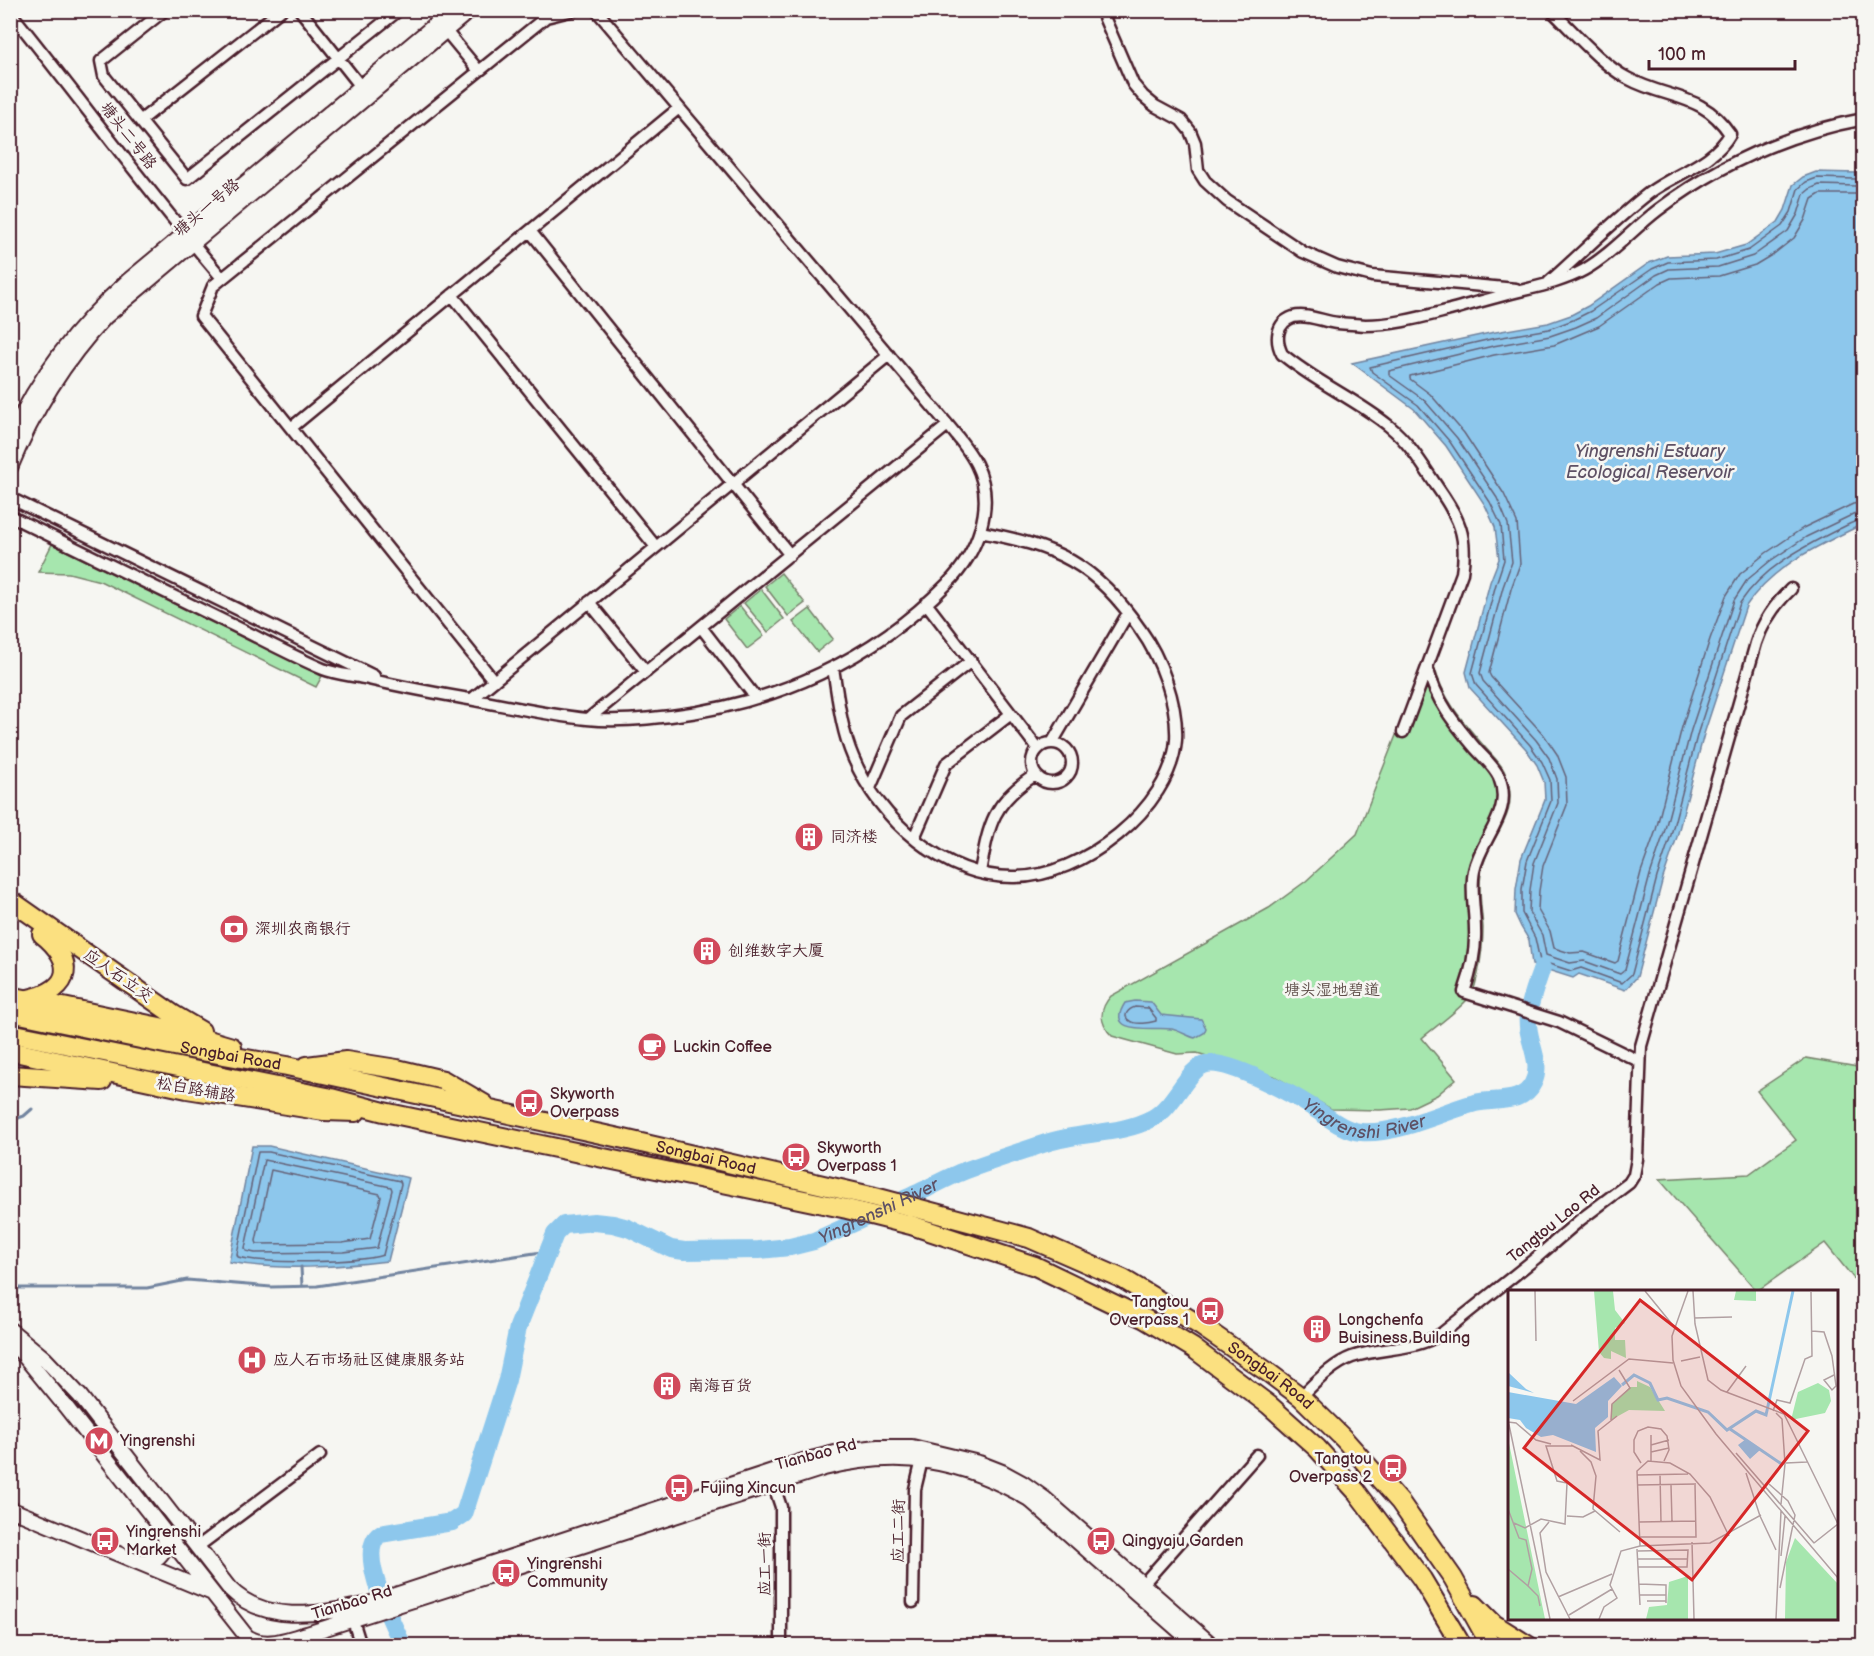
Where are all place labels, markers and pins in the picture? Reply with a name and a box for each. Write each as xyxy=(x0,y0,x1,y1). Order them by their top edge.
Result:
building icon: 同济楼 xyxy=(793,821,825,853)
place label: 同济楼 xyxy=(830,828,878,847)
bank icon: 深圳农商银行 xyxy=(218,913,250,945)
place label: 深圳农商银行 xyxy=(255,920,351,939)
building icon: 创维数字大厦 xyxy=(691,935,723,967)
place label: 创维数字大厦 xyxy=(728,942,824,961)
cafe icon: Luckin Coffee xyxy=(636,1031,668,1063)
place label: Luckin Coffee xyxy=(673,1038,773,1057)
place label: Skyworth Overpass xyxy=(550,1085,619,1122)
bus stop icon: Skyworth Overpass xyxy=(513,1087,545,1119)
place label: Skyworth Overpass 1 xyxy=(817,1139,897,1176)
bus stop icon: Skyworth Overpass 1 xyxy=(780,1141,812,1173)
place label: Tangtou Overpass 1 xyxy=(1109,1293,1189,1330)
bus stop icon: Tangtou Overpass 1 xyxy=(1194,1295,1226,1327)
place label: Longchenfa Buisiness Building xyxy=(1338,1311,1470,1348)
building icon: Longchenfa Buisiness Building xyxy=(1301,1313,1333,1345)
hospital icon: 应人石市场社区健康服务站 xyxy=(236,1344,268,1376)
place label: 应人石市场社区健康服务站 xyxy=(273,1351,465,1370)
building icon: 南海百货 xyxy=(651,1370,683,1402)
place label: 南海百货 xyxy=(688,1377,752,1396)
metro station icon: Yingrenshi xyxy=(83,1425,115,1457)
place label: Yingrenshi xyxy=(119,1432,195,1451)
place label: Tangtou Overpass 2 xyxy=(1289,1450,1373,1487)
bus stop icon: Tangtou Overpass 2 xyxy=(1377,1452,1409,1484)
bus stop icon: Fujing Xincun xyxy=(663,1472,695,1504)
place label: Fujing Xincun xyxy=(700,1479,796,1498)
place label: Yingrenshi Market xyxy=(125,1523,201,1560)
bus stop icon: Yingrenshi Market xyxy=(89,1525,121,1557)
bus stop icon: Qingyaju Garden xyxy=(1085,1525,1117,1557)
place label: Qingyaju Garden xyxy=(1122,1532,1244,1551)
place label: Yingrenshi Community xyxy=(526,1555,608,1592)
bus stop icon: Yingrenshi Community xyxy=(490,1557,522,1589)

